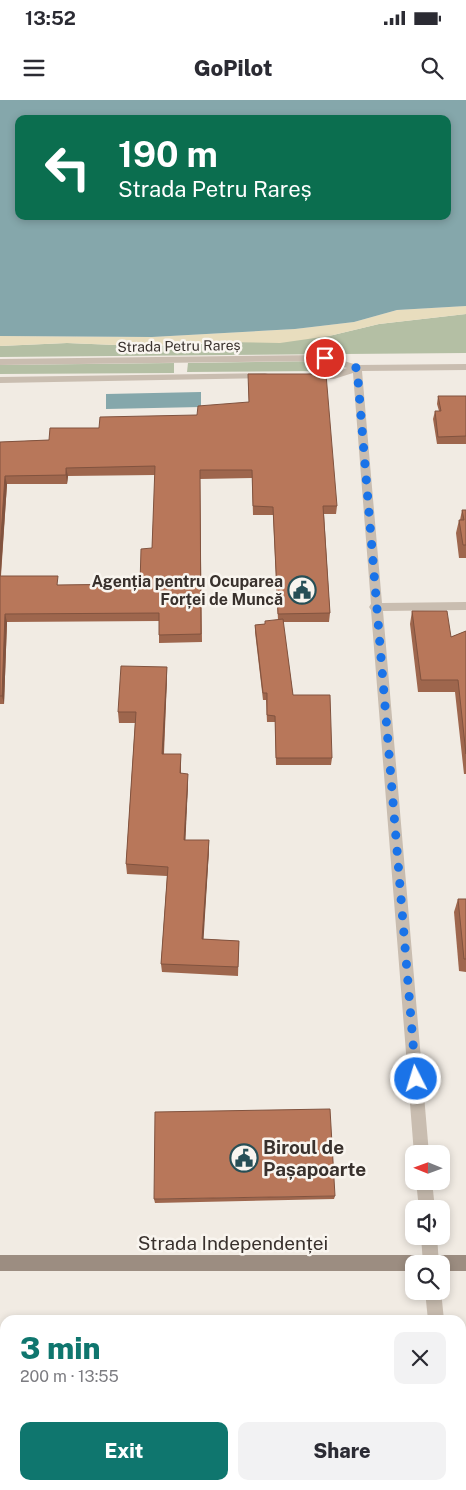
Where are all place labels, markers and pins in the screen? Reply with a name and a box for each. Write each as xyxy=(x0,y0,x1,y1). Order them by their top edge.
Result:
pin xyxy=(304,337,346,379)
place label: Agenția pentru Ocuparea Forței de Muncă xyxy=(91,572,283,609)
public building icon: Agenția pentru Ocuparea Forței de Muncă xyxy=(287,575,317,605)
place label: Biroul de Pașapoarte xyxy=(263,1136,366,1180)
public building icon: Biroul de Pașapoarte xyxy=(229,1143,259,1173)

